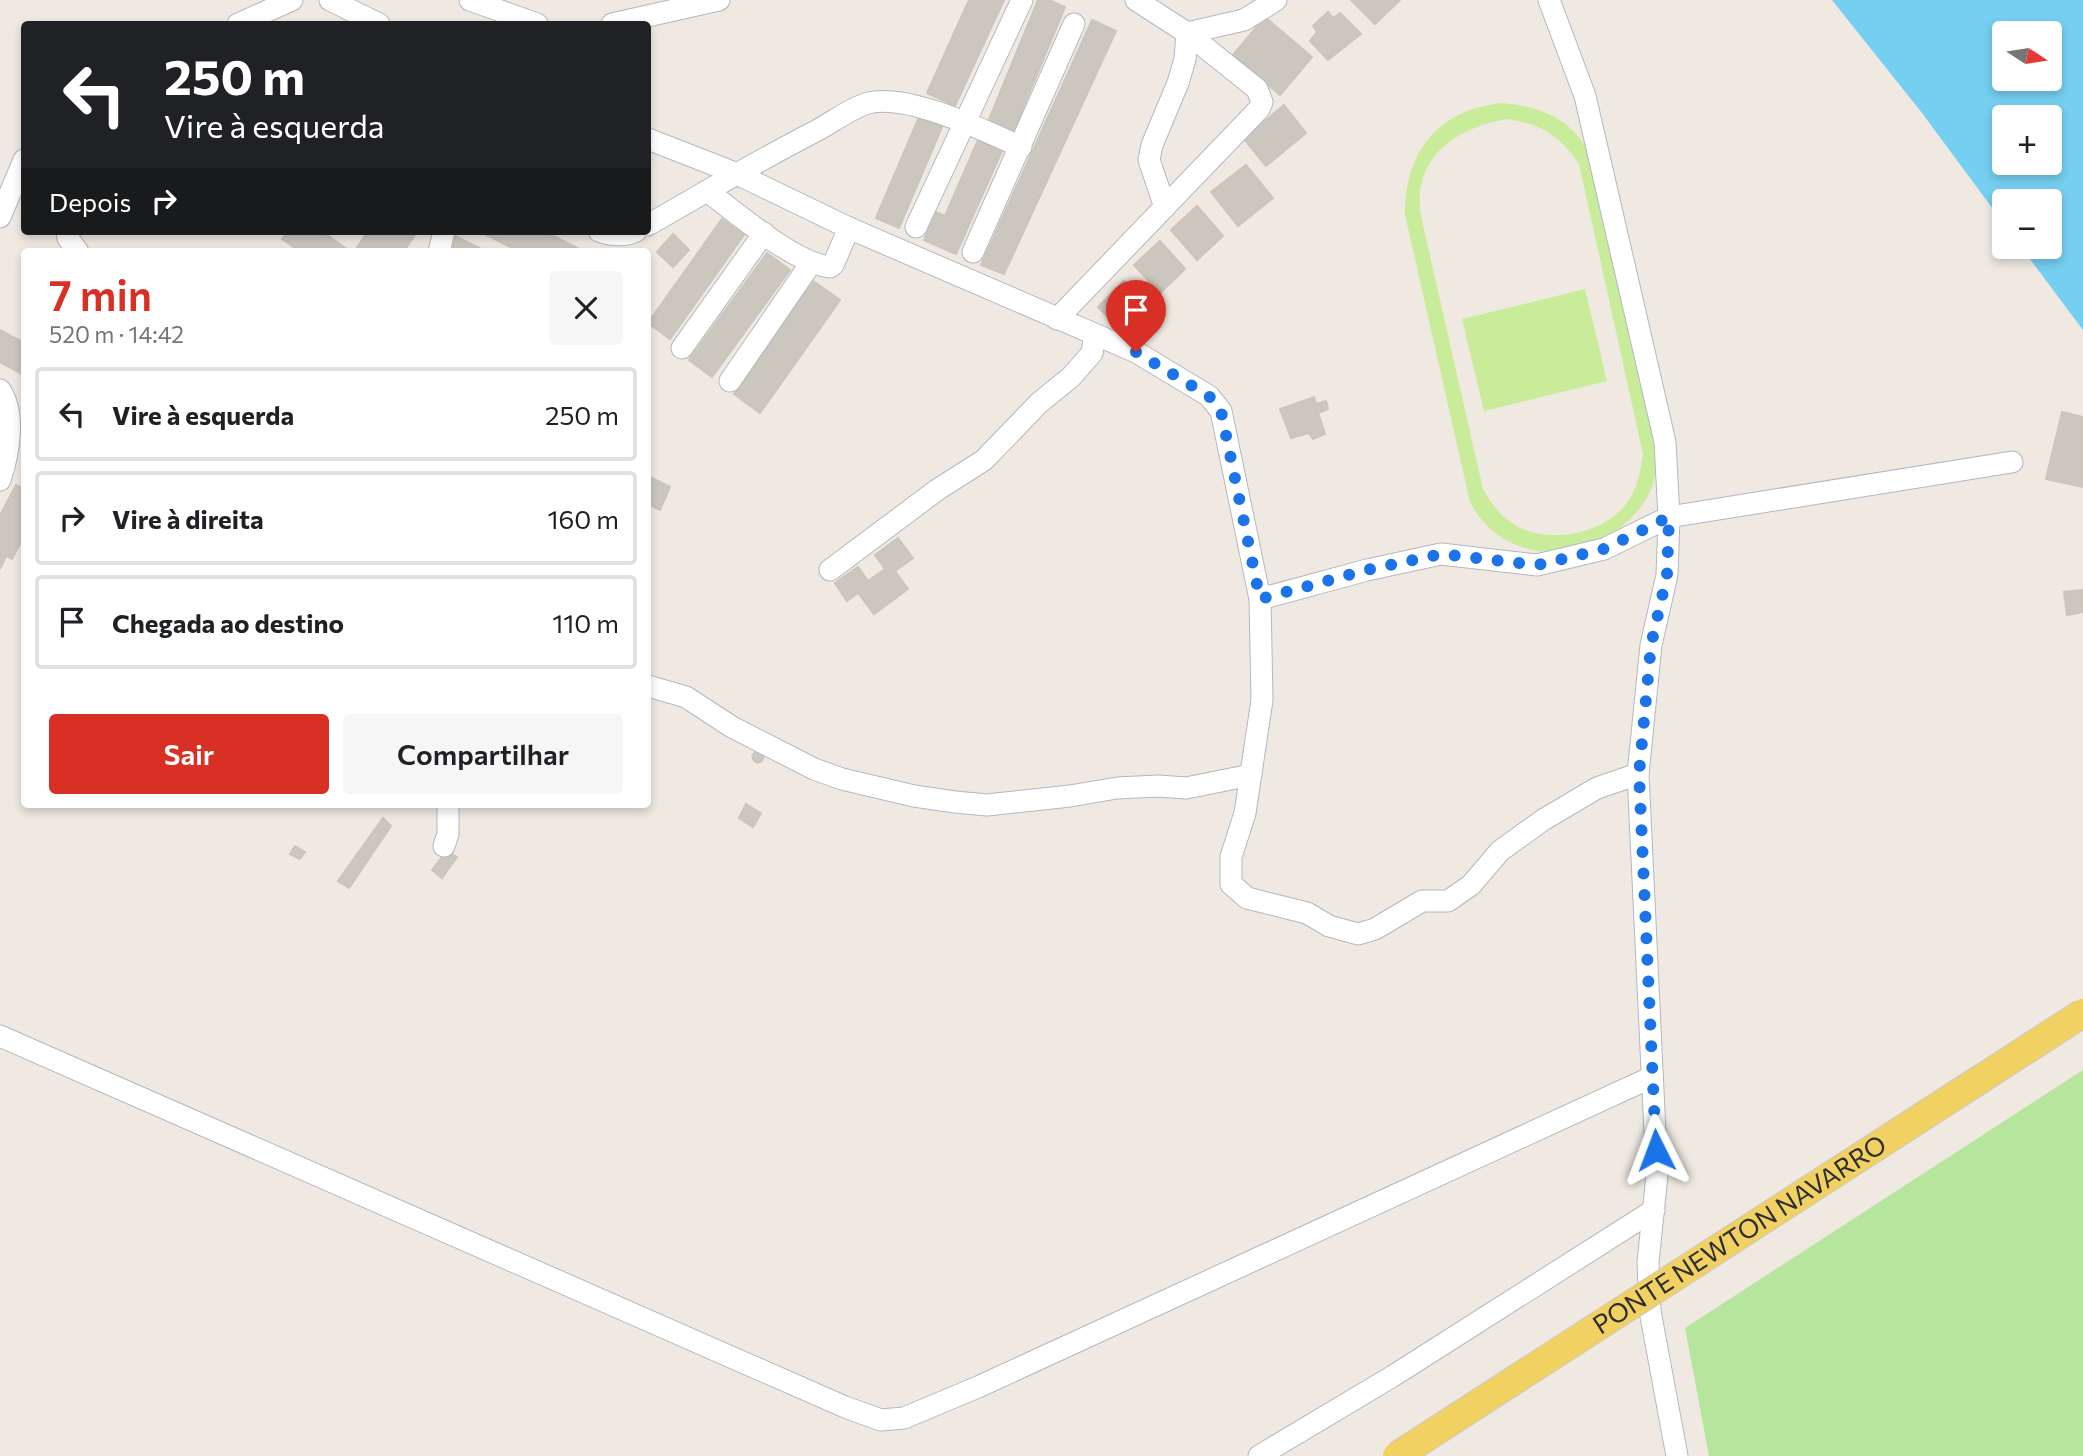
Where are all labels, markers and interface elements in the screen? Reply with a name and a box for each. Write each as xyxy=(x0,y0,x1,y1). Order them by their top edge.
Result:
north arrow xyxy=(1992,21,2062,91)
map controls xyxy=(1992,21,2062,259)
text: 250 m xyxy=(164,45,305,105)
icon: left xyxy=(49,49,140,140)
text: Vire à esquerda xyxy=(164,105,385,145)
button: + xyxy=(1992,105,2062,175)
icon: right xyxy=(145,182,183,220)
text: Depois xyxy=(49,186,131,217)
button: − xyxy=(1992,189,2062,259)
text: 7 min xyxy=(49,268,152,320)
button: close xyxy=(549,271,623,345)
pin xyxy=(1106,280,1166,352)
icon: arrive xyxy=(1117,291,1155,329)
text: 520 m · 14:42 xyxy=(49,320,184,348)
icon: left xyxy=(53,395,91,433)
text: Vire à esquerda xyxy=(112,399,294,430)
text: 250 m xyxy=(545,399,619,430)
icon: right xyxy=(53,499,91,537)
text: Vire à direita xyxy=(112,503,264,534)
text: 160 m xyxy=(547,503,619,534)
icon: arrive xyxy=(53,603,91,641)
text: Chegada ao destino xyxy=(112,607,344,638)
text: 110 m xyxy=(552,607,619,638)
button: Sair xyxy=(49,714,329,794)
button: Compartilhar xyxy=(343,714,623,794)
position arrow xyxy=(1619,1113,1693,1187)
street label: PONTE NEWTON NAVARRO xyxy=(1587,1127,1891,1339)

